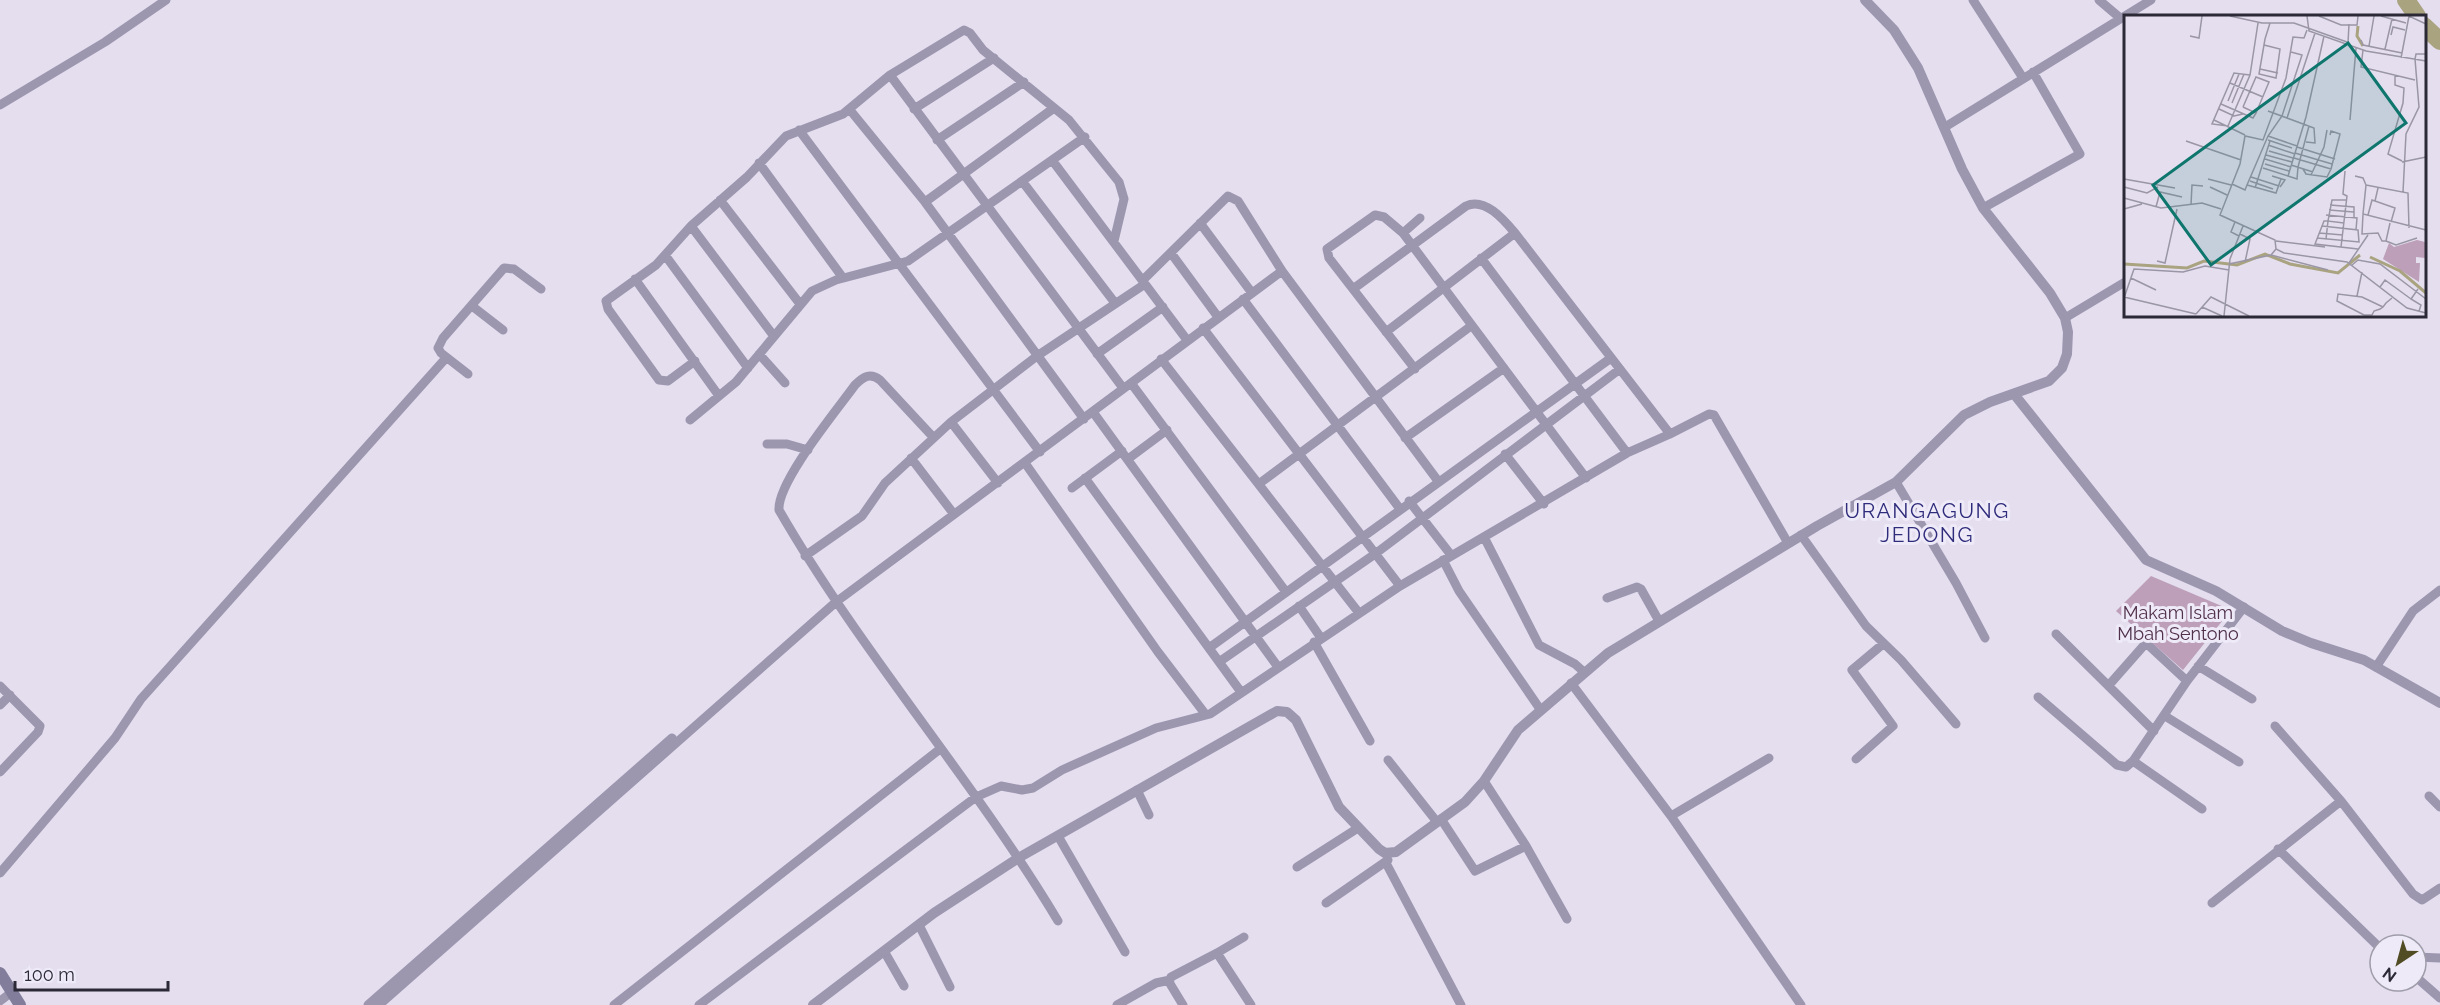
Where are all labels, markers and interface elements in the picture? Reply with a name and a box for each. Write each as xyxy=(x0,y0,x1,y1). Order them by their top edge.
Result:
inset map xyxy=(2124,15,2425,316)
district label: URANGAGUNG JEDONG xyxy=(1844,498,2010,547)
park label: Makam Islam Mbah Sentono xyxy=(2117,602,2239,644)
north arrow xyxy=(2368,933,2428,993)
scale bar xyxy=(15,954,168,992)
text: N xyxy=(2379,963,2400,986)
text: 100 m xyxy=(24,964,75,985)

